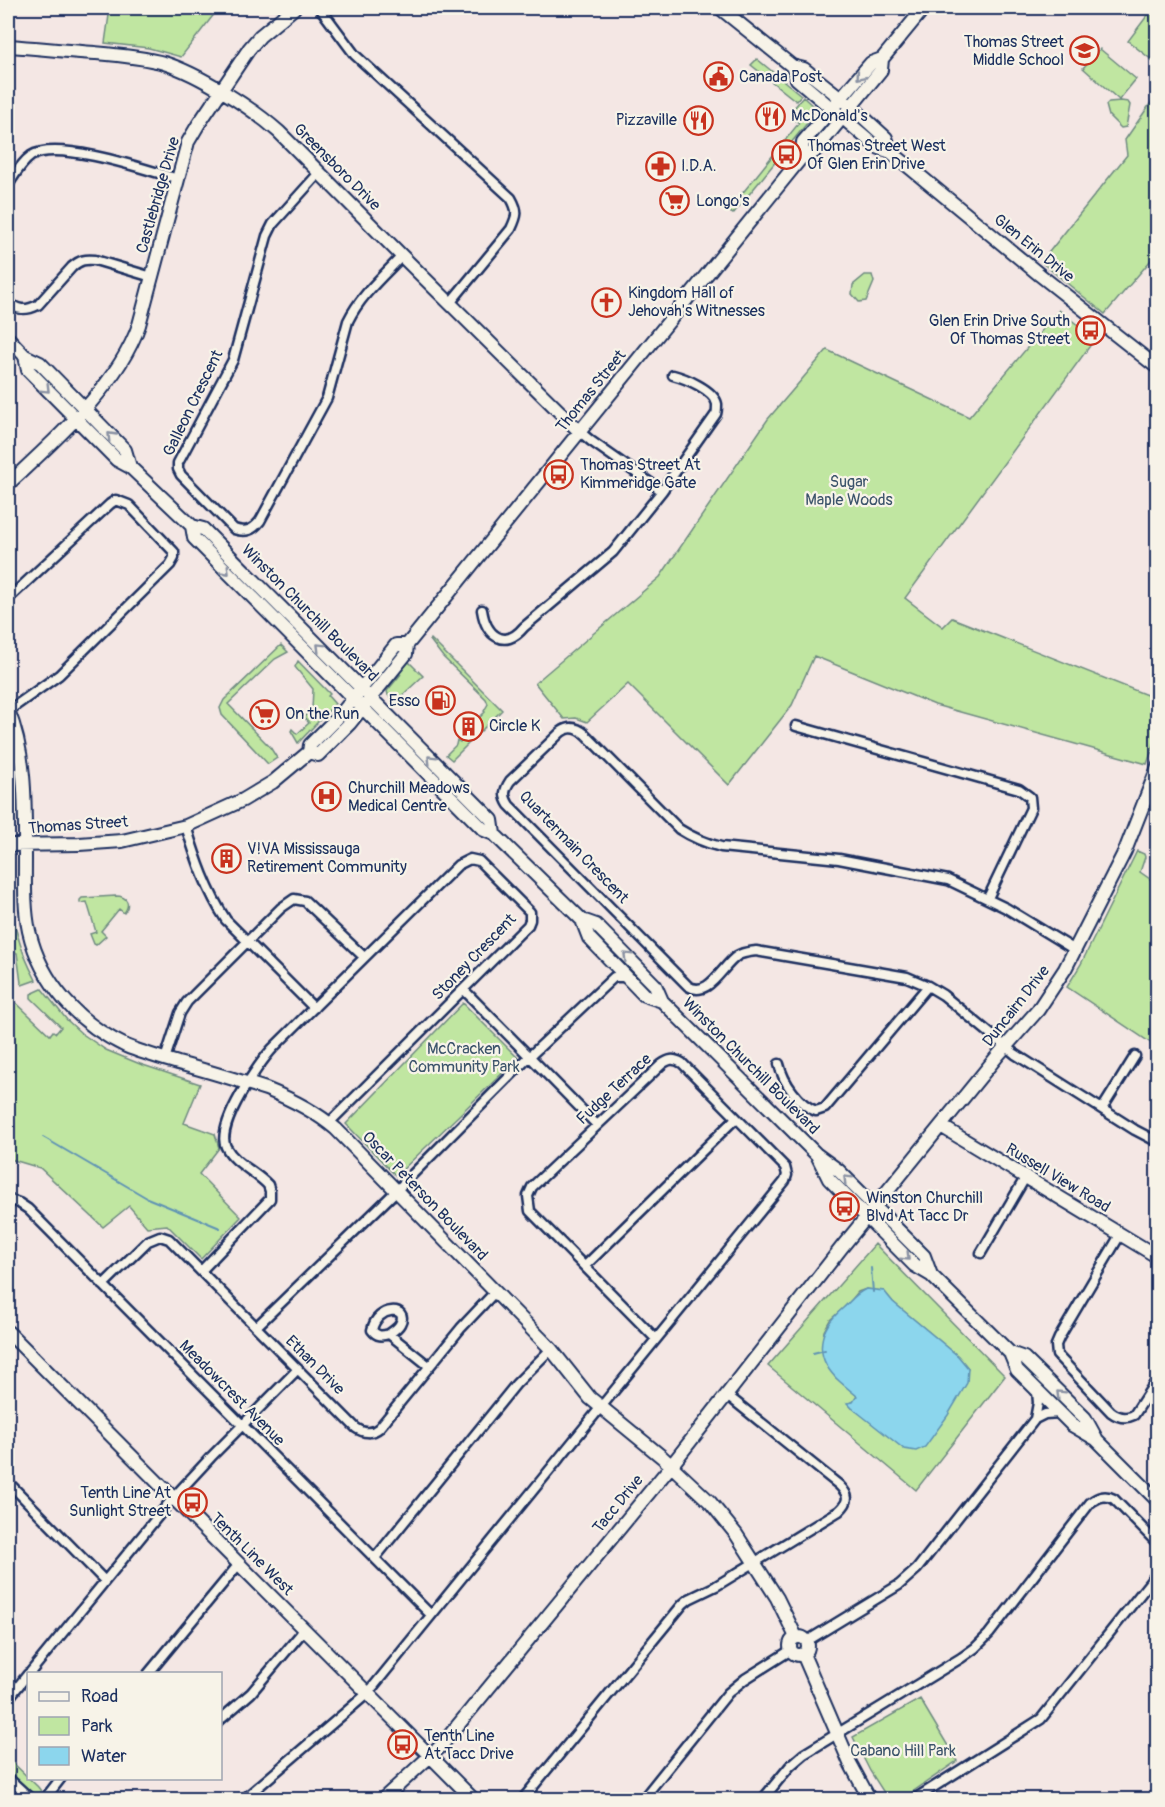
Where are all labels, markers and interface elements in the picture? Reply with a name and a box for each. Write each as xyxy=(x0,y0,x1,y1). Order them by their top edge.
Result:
place label: Thomas Street Middle School xyxy=(964,32,1065,70)
school or university icon: Thomas Street Middle School xyxy=(1069,35,1101,67)
public building icon: Canada Post xyxy=(702,61,734,93)
place label: Canada Post xyxy=(739,67,823,87)
one-way arrow xyxy=(856,69,867,80)
restaurant icon: McDonald's xyxy=(754,100,786,132)
restaurant icon: Pizzaville xyxy=(682,104,714,136)
place label: McDonald's xyxy=(791,106,868,126)
place label: Pizzaville xyxy=(616,110,677,130)
street label: Greensboro Drive xyxy=(289,119,385,215)
street label: Castlebridge Drive xyxy=(132,134,184,256)
place label: Thomas Street West Of Glen Erin Drive xyxy=(807,136,946,174)
bus stop icon: Thomas Street West Of Glen Erin Drive xyxy=(770,139,802,171)
pharmacy icon: I.D.A. xyxy=(644,150,676,182)
place label: I.D.A. xyxy=(681,156,716,176)
supermarket icon: Longo's xyxy=(659,185,691,217)
place label: Longo's xyxy=(696,191,749,211)
street label: Glen Erin Drive xyxy=(990,209,1078,287)
place label: Kingdom Hall of Jehovah's Witnesses xyxy=(628,283,765,321)
church icon: Kingdom Hall of Jehovah's Witnesses xyxy=(591,286,623,318)
place label: Glen Erin Drive South Of Thomas Street xyxy=(929,311,1071,349)
bus stop icon: Glen Erin Drive South Of Thomas Street xyxy=(1075,314,1107,346)
street label: Thomas Street xyxy=(552,345,631,436)
street label: Galleon Crescent xyxy=(159,346,228,459)
one-way arrow xyxy=(39,381,50,392)
one-way arrow xyxy=(107,432,118,442)
place label: Thomas Street At Kimmeridge Gate xyxy=(580,455,701,493)
bus stop icon: Thomas Street At Kimmeridge Gate xyxy=(543,458,575,490)
park label: Sugar Maple Woods xyxy=(805,472,893,510)
street label: Winston Churchill Boulevard xyxy=(237,540,383,686)
one-way arrow xyxy=(219,565,230,575)
one-way arrow xyxy=(316,643,327,654)
fuel station icon: Esso xyxy=(425,685,457,717)
place label: Esso xyxy=(389,691,420,711)
supermarket icon: On the Run xyxy=(248,698,280,730)
place label: On the Run xyxy=(285,704,359,724)
building icon: Circle K xyxy=(452,710,484,742)
place label: Circle K xyxy=(489,716,541,736)
one-way arrow xyxy=(427,755,438,765)
place label: Churchill Meadows Medical Centre xyxy=(348,778,470,816)
hospital icon: Churchill Meadows Medical Centre xyxy=(311,781,343,813)
street label: Quartermain Crescent xyxy=(515,786,633,908)
street label: Thomas Street xyxy=(27,811,129,838)
place label: V!VA Mississauga Retirement Community xyxy=(247,839,407,877)
building icon: V!VA Mississauga Retirement Community xyxy=(210,842,242,874)
street label: Stoney Crescent xyxy=(428,909,521,1005)
one-way arrow xyxy=(623,953,634,964)
street label: Duncairn Drive xyxy=(978,961,1054,1051)
street label: Winston Churchill Boulevard xyxy=(678,993,824,1139)
park label: McCracken Community Park xyxy=(408,1039,520,1077)
street label: Fudge Terrace xyxy=(572,1049,656,1129)
street label: Oscar Peterson Boulevard xyxy=(358,1127,492,1265)
street label: Russell View Road xyxy=(1002,1139,1114,1217)
one-way arrow xyxy=(843,1175,854,1185)
place label: Winston Churchill Blvd At Tacc Dr xyxy=(866,1188,983,1226)
bus stop icon: Winston Churchill Blvd At Tacc Dr xyxy=(829,1191,861,1223)
one-way arrow xyxy=(898,1249,909,1260)
street label: Ethan Drive xyxy=(281,1331,349,1399)
street label: Meadowcrest Avenue xyxy=(175,1336,289,1450)
one-way arrow xyxy=(1057,1390,1067,1401)
street label: Tacc Drive xyxy=(588,1471,648,1537)
place label: Tenth Line At Sunlight Street xyxy=(69,1483,172,1521)
bus stop icon: Tenth Line At Sunlight Street xyxy=(176,1486,208,1518)
street label: Tenth Line West xyxy=(206,1508,298,1600)
legend xyxy=(27,1672,222,1780)
text: Road xyxy=(81,1685,118,1708)
text: Park xyxy=(81,1715,113,1738)
place label: Tenth Line At Tacc Drive xyxy=(424,1726,514,1764)
bus stop icon: Tenth Line At Tacc Drive xyxy=(387,1729,419,1761)
park label: Cabano Hill Park xyxy=(850,1741,956,1761)
text: Water xyxy=(81,1745,127,1768)

